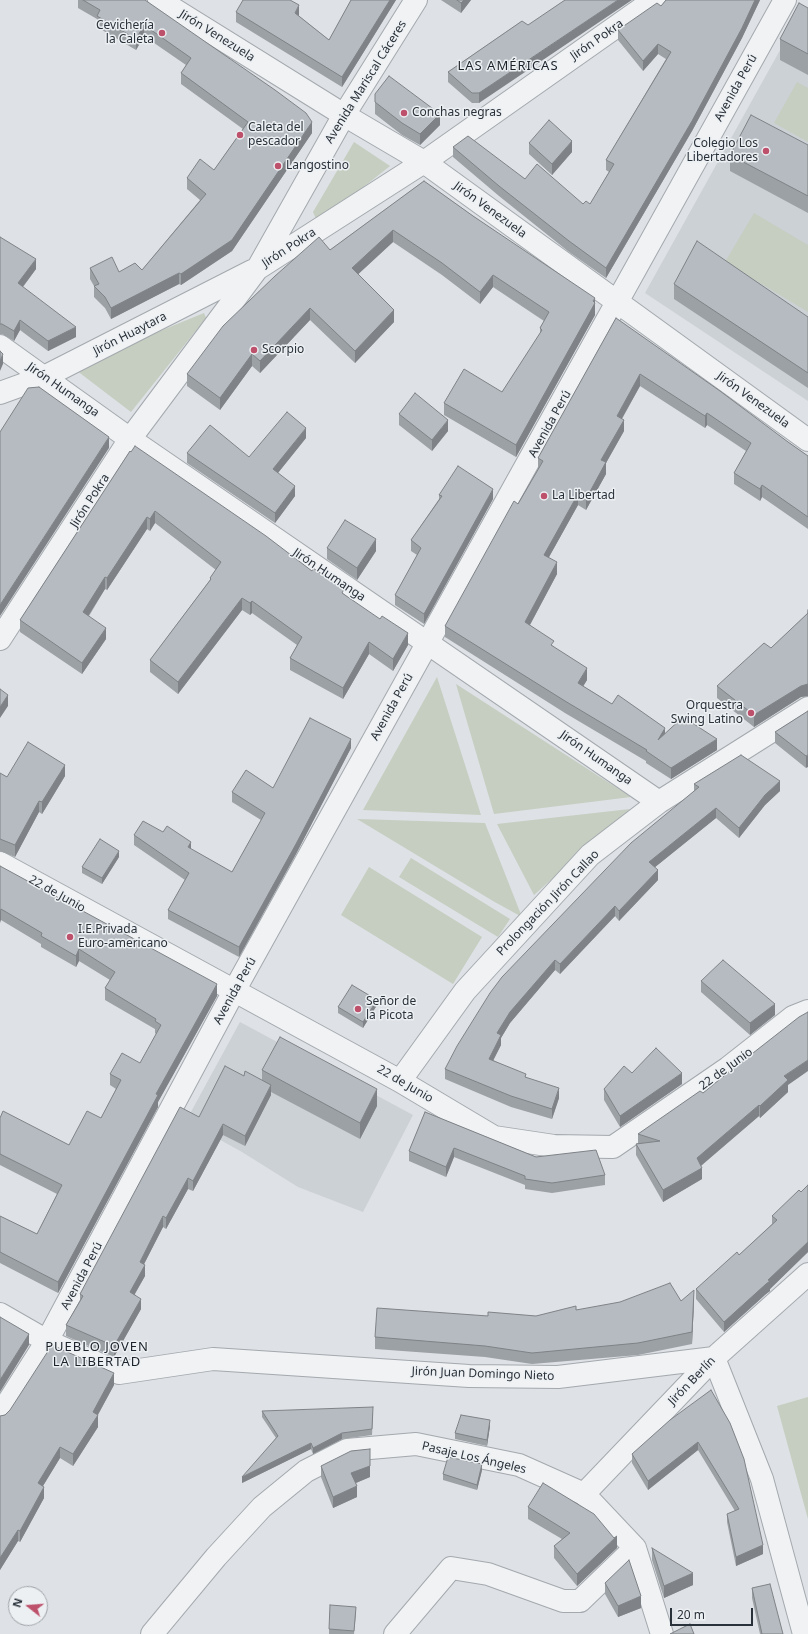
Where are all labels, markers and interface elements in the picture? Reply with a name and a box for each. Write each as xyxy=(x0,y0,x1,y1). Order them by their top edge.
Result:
street label: Jirón Venezuela xyxy=(177,7,257,65)
street label: Jirón Pokra xyxy=(568,17,626,63)
street label: Avenida Mariscal Cáceres xyxy=(322,18,410,146)
place label: Cevichería la Caleta xyxy=(96,19,154,47)
marker: Cevichería la Caleta xyxy=(157,28,167,38)
street label: Avenida Perú xyxy=(712,52,760,124)
district label: LAS AMÉRICAS xyxy=(457,58,559,74)
place label: Conchas negras xyxy=(412,106,502,120)
marker: Conchas negras xyxy=(399,108,409,118)
place label: Caleta del pescador xyxy=(248,121,304,149)
marker: Caleta del pescador xyxy=(235,130,245,140)
place label: Colegio Los Libertadores xyxy=(687,137,758,165)
marker: Colegio Los Libertadores xyxy=(761,146,771,156)
place label: Langostino xyxy=(286,159,349,173)
marker: Langostino xyxy=(273,161,283,171)
street label: Jirón Venezuela xyxy=(451,179,529,241)
street label: Jirón Pokra xyxy=(259,225,319,271)
street label: Jirón Huaytara xyxy=(91,309,169,359)
place label: Scorpio xyxy=(262,343,304,357)
marker: Scorpio xyxy=(249,345,259,355)
street label: Jirón Humanga xyxy=(24,360,102,420)
street label: Jirón Venezuela xyxy=(714,369,792,431)
street label: Avenida Perú xyxy=(526,388,574,460)
street label: Jirón Pokra xyxy=(67,471,113,531)
place label: La Libertad xyxy=(552,489,615,503)
marker: La Libertad xyxy=(539,491,549,501)
street label: Jirón Humanga xyxy=(290,545,368,605)
street label: Avenida Perú xyxy=(368,671,416,743)
place label: Orquestra Swing Latino xyxy=(671,699,743,727)
marker: Orquestra Swing Latino xyxy=(746,708,756,718)
street label: Jirón Humanga xyxy=(557,728,635,788)
street label: Prolongación Jirón Callao xyxy=(494,847,602,959)
street label: 22 de Junio xyxy=(26,873,88,915)
place label: I.E.Privada Euro-americano xyxy=(78,923,168,951)
marker: I.E.Privada Euro-americano xyxy=(65,932,75,942)
street label: Avenida Perú xyxy=(211,955,259,1027)
place label: Señor de la Picota xyxy=(366,995,416,1023)
marker: Señor de la Picota xyxy=(353,1004,363,1014)
street label: 22 de Junio xyxy=(696,1045,756,1093)
street label: 22 de Junio xyxy=(374,1062,436,1106)
street label: Avenida Perú xyxy=(58,1240,106,1312)
district label: PUEBLO JOVEN LA LIBERTAD xyxy=(45,1339,149,1370)
street label: Jirón Berlín xyxy=(665,1354,719,1408)
street label: Jirón Juan Domingo Nieto xyxy=(411,1364,555,1384)
street label: Pasaje Los Ángeles xyxy=(420,1439,528,1477)
north arrow xyxy=(8,1586,48,1626)
text: N xyxy=(9,1596,25,1609)
scale bar xyxy=(672,1600,755,1626)
text: 20 m xyxy=(677,1606,705,1623)

